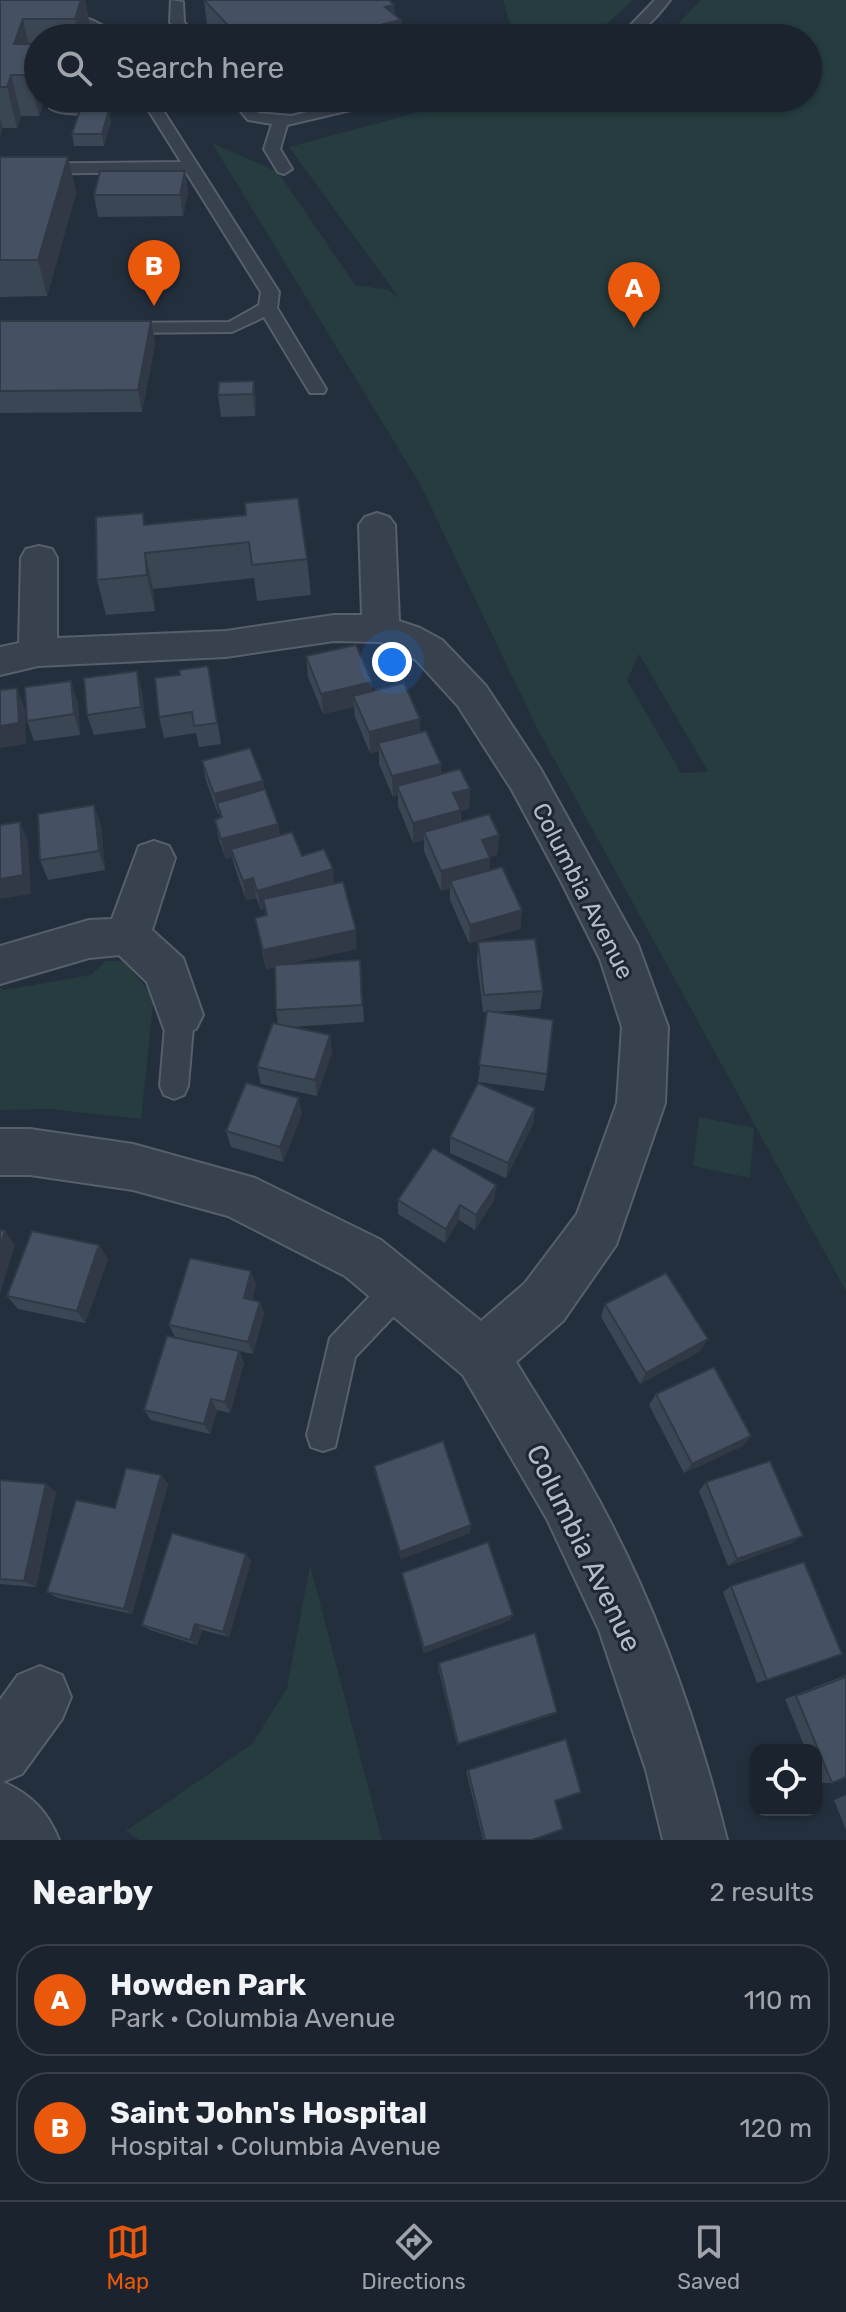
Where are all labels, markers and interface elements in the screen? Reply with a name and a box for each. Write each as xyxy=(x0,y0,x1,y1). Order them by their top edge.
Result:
search box xyxy=(24,24,822,112)
icon: search xyxy=(52,46,96,90)
text: Search here xyxy=(116,50,284,86)
pin: B xyxy=(128,240,180,306)
pin: A xyxy=(608,262,660,328)
your location xyxy=(372,642,412,682)
street label: Columbia Avenue xyxy=(526,798,640,984)
street label: Columbia Avenue xyxy=(520,1439,648,1657)
map controls xyxy=(750,1744,822,1816)
button: locate xyxy=(750,1744,822,1816)
text: Nearby xyxy=(32,1872,153,1913)
text: 2 results xyxy=(710,1877,814,1908)
text: Howden Park xyxy=(110,1967,306,2003)
text: A xyxy=(51,1985,69,2016)
text: 110 m xyxy=(744,1985,812,2016)
text: Park · Columbia Avenue xyxy=(110,2003,395,2034)
text: Saint John's Hospital xyxy=(110,2095,427,2131)
text: B xyxy=(51,2113,69,2144)
text: 120 m xyxy=(740,2113,812,2144)
text: Hospital · Columbia Avenue xyxy=(110,2131,441,2162)
tab: Map xyxy=(106,2220,150,2295)
tab: Directions xyxy=(361,2220,466,2295)
tab: Saved xyxy=(677,2220,740,2295)

